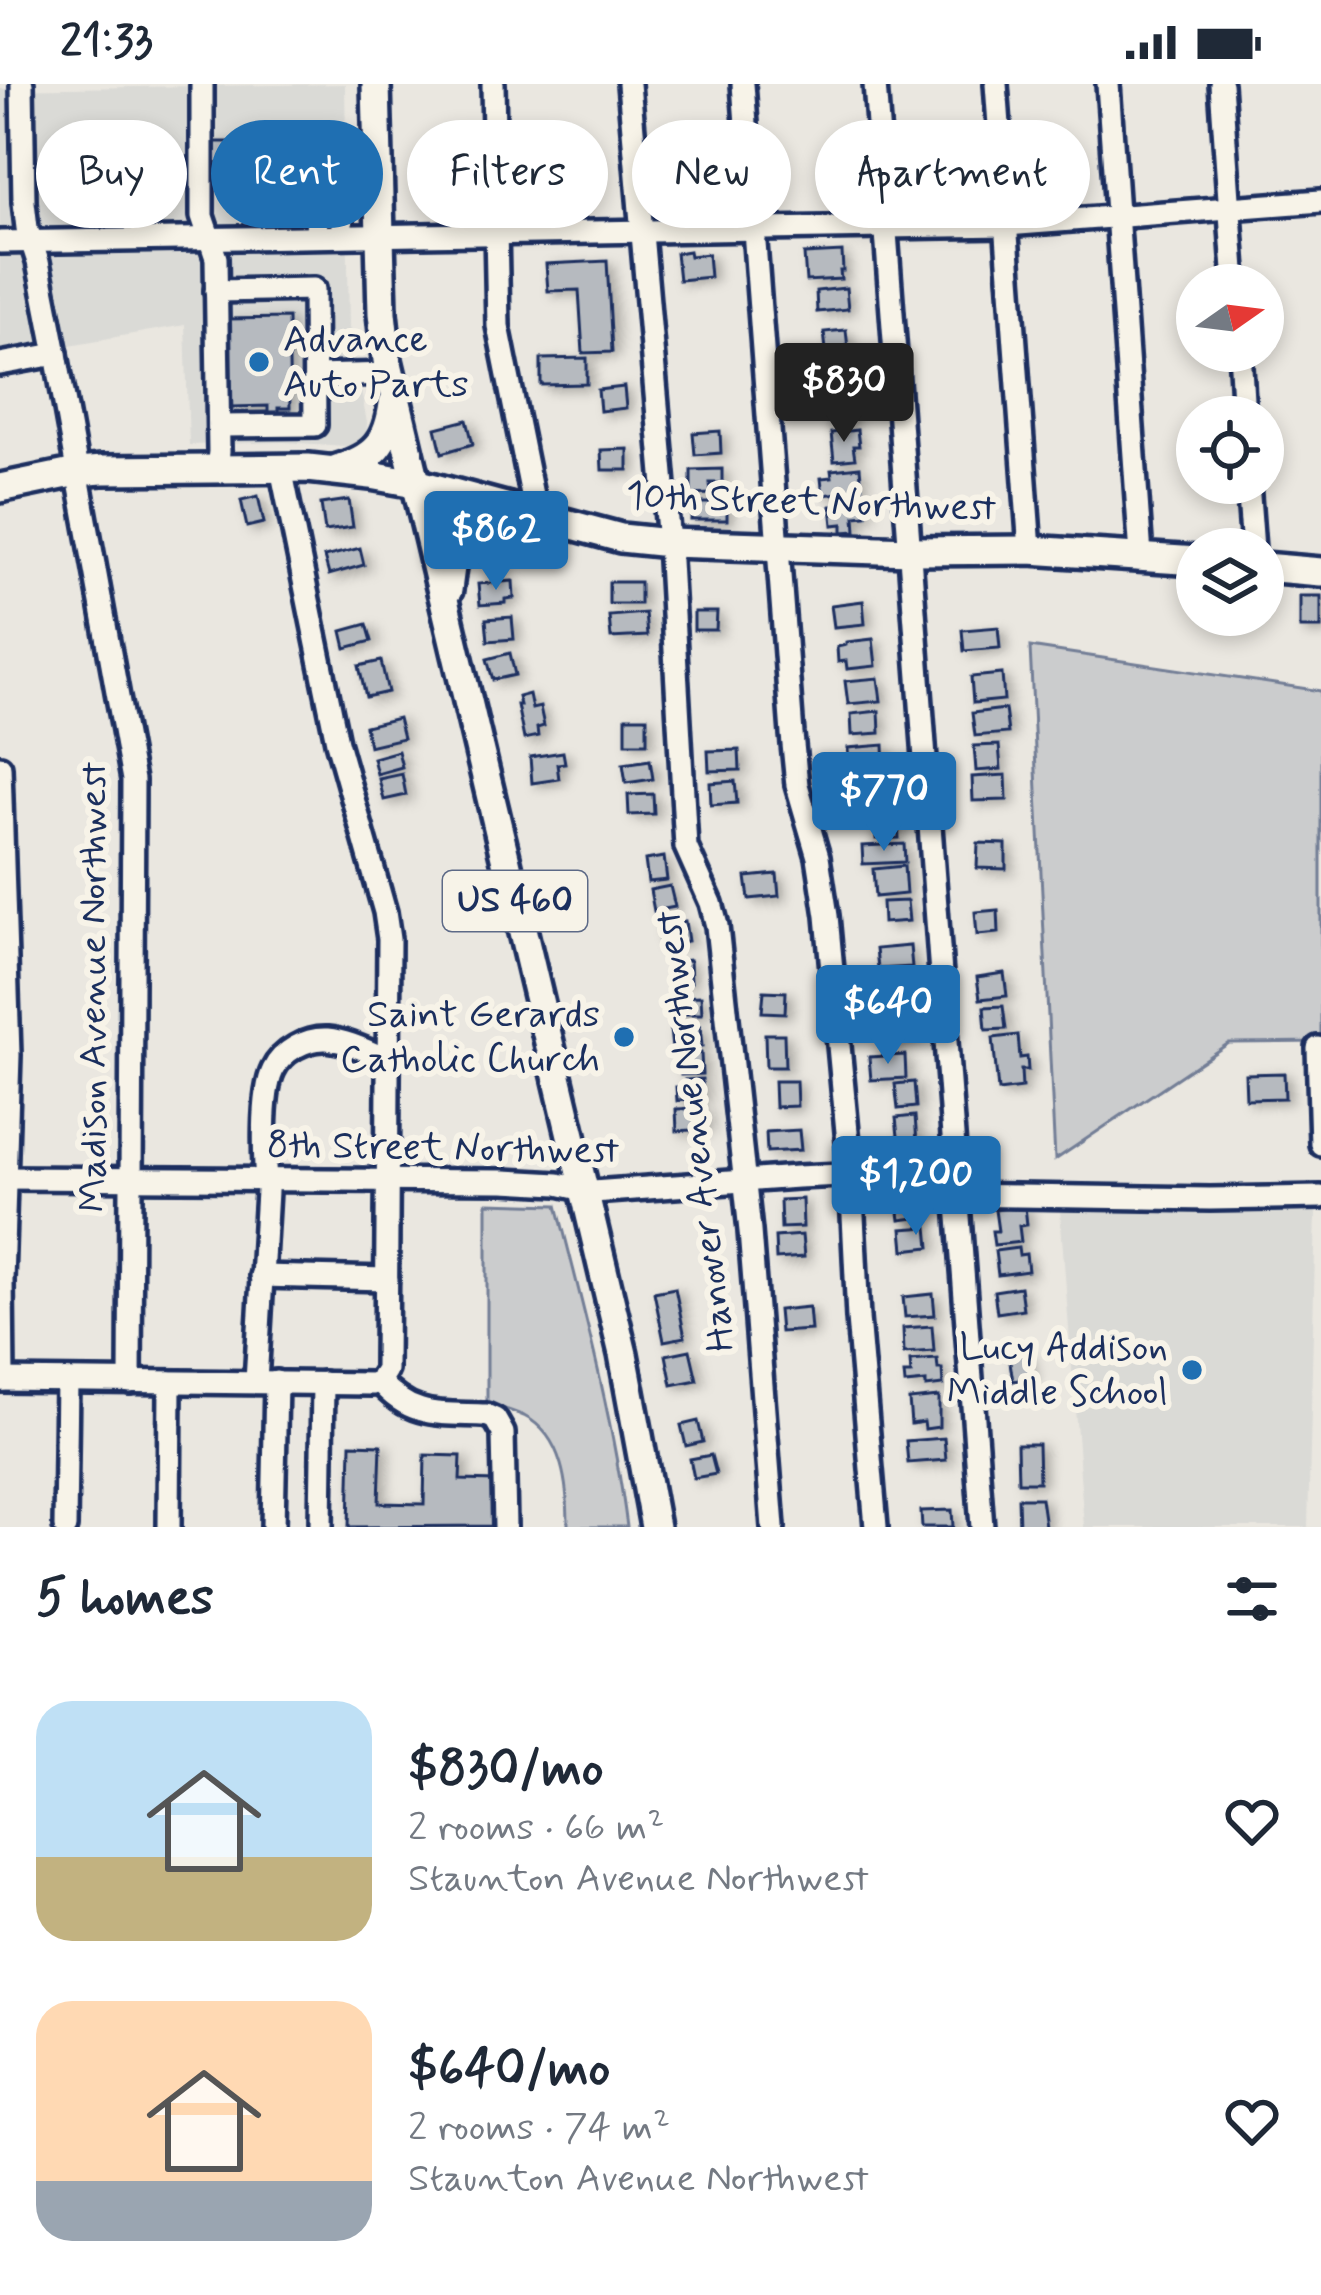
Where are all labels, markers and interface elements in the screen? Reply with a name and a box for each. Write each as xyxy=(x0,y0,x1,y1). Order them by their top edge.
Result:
text: 21:33 xyxy=(60,13,153,72)
chip: Buy xyxy=(36,120,187,228)
chip: Rent xyxy=(211,120,383,228)
chip: Filters xyxy=(407,120,608,228)
chip: New xyxy=(632,120,791,228)
chip: Apartment xyxy=(815,120,1090,228)
north arrow xyxy=(1176,264,1284,372)
map controls xyxy=(1176,264,1284,636)
place label: Advance Auto Parts xyxy=(283,315,469,411)
pin: $830 xyxy=(773,343,915,445)
marker: Advance Auto Parts xyxy=(246,349,272,375)
text: $830 xyxy=(802,356,886,407)
button: locate xyxy=(1176,396,1284,504)
street label: 10th Street Northwest xyxy=(625,471,997,535)
pin: $862 xyxy=(425,491,567,593)
text: $862 xyxy=(451,504,541,555)
button: layers xyxy=(1176,528,1284,636)
pin: $770 xyxy=(813,752,955,854)
street label: Madison Avenue Northwest xyxy=(69,761,120,1213)
text: $770 xyxy=(839,765,929,816)
road number: US 460 xyxy=(443,871,587,931)
street label: Hanover Avenue Northwest xyxy=(644,907,748,1355)
pin: $640 xyxy=(817,965,959,1067)
text: $640 xyxy=(843,978,933,1029)
place label: Saint Gerards Catholic Church xyxy=(340,990,600,1086)
marker: Saint Gerards Catholic Church xyxy=(611,1024,637,1050)
street label: 8th Street Northwest xyxy=(266,1120,620,1178)
pin: $1,200 xyxy=(818,1136,1014,1238)
text: $1,200 xyxy=(859,1149,973,1200)
place label: Lucy Addison Middle School xyxy=(947,1323,1168,1419)
marker: Lucy Addison Middle School xyxy=(1179,1357,1205,1383)
text: 5 homes xyxy=(36,1566,214,1632)
icon: filters xyxy=(1219,1566,1285,1632)
text: $830/mo xyxy=(408,1737,604,1803)
icon: home xyxy=(132,1749,276,1893)
icon: heart xyxy=(1219,1788,1285,1854)
text: 2 rooms · 66 m² xyxy=(408,1803,664,1854)
text: Staunton Avenue Northwest xyxy=(408,1854,869,1905)
text: $640/mo xyxy=(408,2037,610,2103)
icon: home xyxy=(132,2049,276,2193)
icon: heart xyxy=(1219,2088,1285,2154)
text: 2 rooms · 74 m² xyxy=(408,2103,670,2154)
text: Staunton Avenue Northwest xyxy=(408,2154,869,2205)

